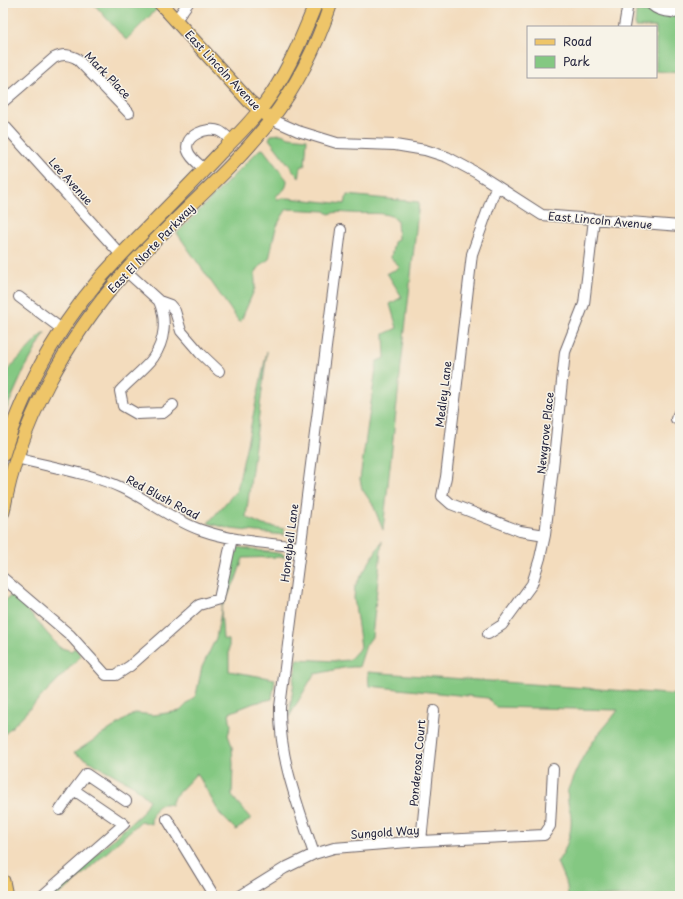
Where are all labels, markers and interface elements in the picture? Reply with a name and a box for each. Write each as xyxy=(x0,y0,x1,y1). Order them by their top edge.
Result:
street label: East Lincoln Avenue xyxy=(181,26,265,114)
legend xyxy=(527,26,657,78)
text: Road xyxy=(563,32,592,50)
street label: Mark Place xyxy=(81,47,135,103)
text: Park xyxy=(563,52,590,70)
street label: Lee Avenue xyxy=(45,154,97,208)
street label: East El Norte Parkway xyxy=(104,199,198,297)
street label: East Lincoln Avenue xyxy=(547,207,653,233)
street label: Medley Lane xyxy=(430,360,456,428)
street label: Newgrove Place xyxy=(532,391,558,475)
street label: Red Blush Road xyxy=(123,471,203,523)
street label: Honeybell Lane xyxy=(276,502,302,583)
street label: Ponderosa Court xyxy=(405,718,429,807)
street label: Sungold Way xyxy=(350,821,420,843)

